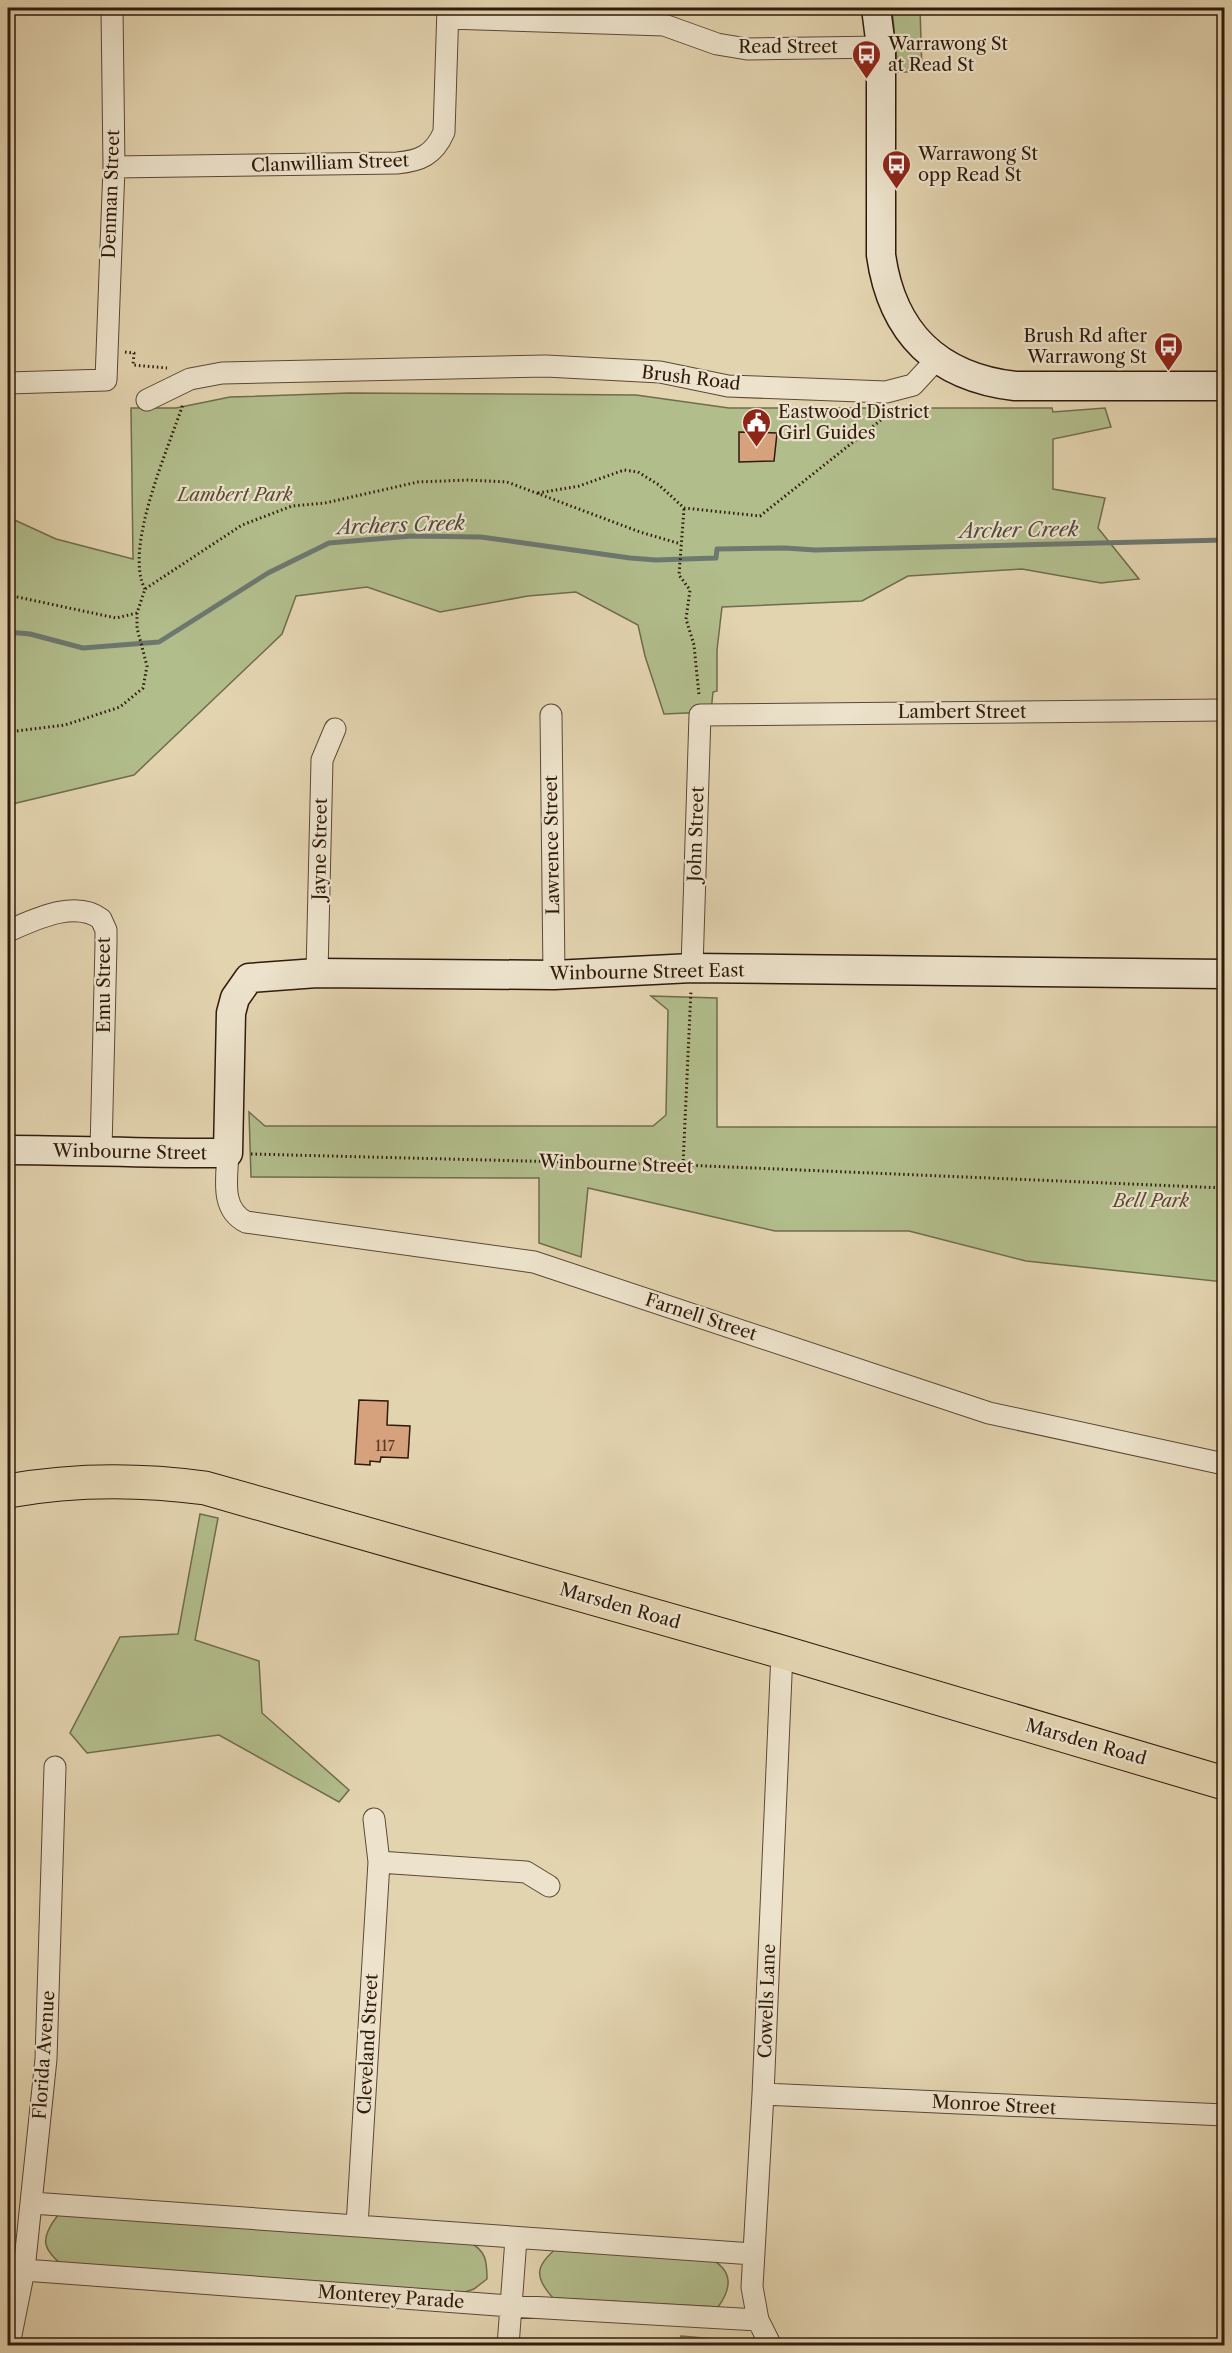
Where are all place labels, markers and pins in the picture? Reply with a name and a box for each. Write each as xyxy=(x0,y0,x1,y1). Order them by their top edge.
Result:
place label: Warrawong St at Read St xyxy=(887,33,1008,76)
bus stop icon: Warrawong St at Read St xyxy=(851,38,883,80)
place label: Warrawong St opp Read St xyxy=(917,143,1038,186)
bus stop icon: Warrawong St opp Read St xyxy=(881,148,913,190)
place label: Brush Rd after Warrawong St xyxy=(1023,325,1148,368)
bus stop icon: Brush Rd after Warrawong St xyxy=(1152,330,1184,372)
place label: Eastwood District Girl Guides xyxy=(778,401,930,444)
public building icon: Eastwood District Girl Guides xyxy=(741,406,773,448)

